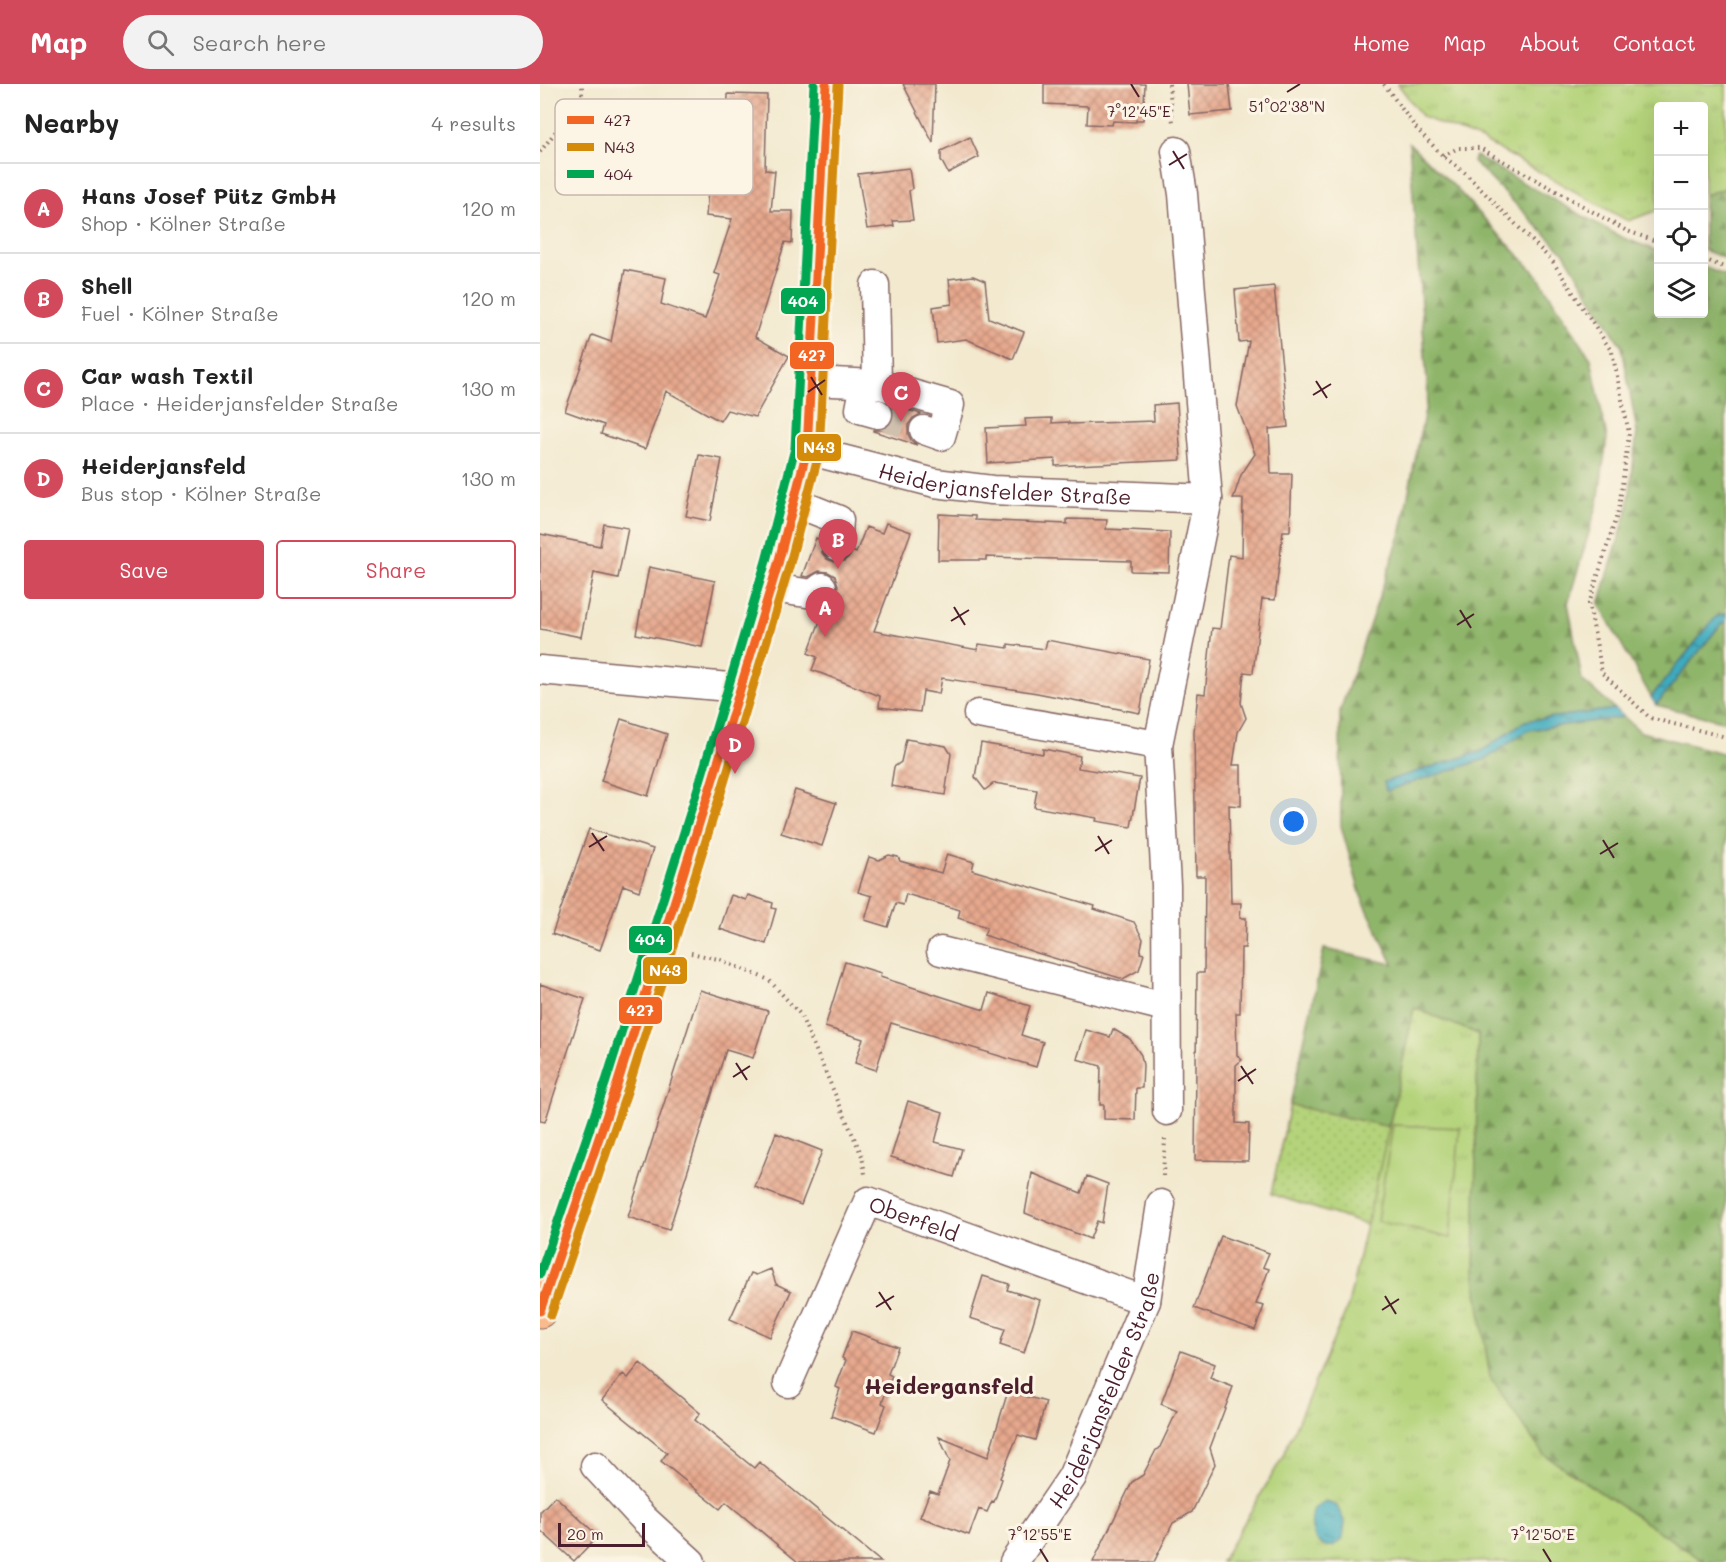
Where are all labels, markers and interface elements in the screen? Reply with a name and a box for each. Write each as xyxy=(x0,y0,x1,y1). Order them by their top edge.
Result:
search box xyxy=(123,15,543,69)
text: Map xyxy=(30,24,87,60)
icon: search xyxy=(144,26,177,59)
text: Search here xyxy=(192,28,326,57)
text: Home xyxy=(1353,29,1410,56)
text: Map xyxy=(1443,29,1486,56)
text: About xyxy=(1519,29,1580,56)
text: Contact xyxy=(1613,29,1696,56)
text: 51°02'38"N xyxy=(1249,96,1325,116)
legend xyxy=(555,99,753,195)
text: 7°12'45"E xyxy=(1107,101,1171,121)
map controls xyxy=(1654,102,1708,318)
button: + xyxy=(1654,102,1708,156)
text: Nearby xyxy=(24,106,119,140)
text: 427 xyxy=(604,109,631,130)
text: 4 results xyxy=(431,110,516,136)
text: N43 xyxy=(604,136,635,157)
button: − xyxy=(1654,156,1708,210)
text: 404 xyxy=(604,163,633,184)
text: Hans Josef Pütz GmbH xyxy=(81,181,337,210)
text: A xyxy=(37,195,50,221)
text: 120 m xyxy=(461,195,516,221)
text: Shop · Kölner Straße xyxy=(81,210,286,236)
button: locate xyxy=(1654,210,1708,264)
button: layers xyxy=(1654,264,1708,318)
text: Shell xyxy=(81,271,133,300)
text: B xyxy=(37,285,50,311)
text: 120 m xyxy=(461,285,516,311)
line badge: 404 xyxy=(780,287,826,315)
text: 404 xyxy=(788,290,818,311)
text: Fuel · Kölner Straße xyxy=(81,300,279,326)
line badge: 427 xyxy=(789,341,835,370)
text: 427 xyxy=(798,344,826,365)
text: Car wash Textil xyxy=(81,361,253,390)
pin: C xyxy=(882,372,920,422)
text: C xyxy=(36,375,51,401)
text: 130 m xyxy=(461,375,516,401)
text: Place · Heiderjansfelder Straße xyxy=(81,390,399,416)
line badge: N43 xyxy=(796,433,842,462)
text: N43 xyxy=(803,436,835,457)
text: Heiderjansfeld xyxy=(81,451,246,480)
street label: Heiderjansfelder Straße xyxy=(876,456,1132,509)
text: D xyxy=(36,465,51,491)
text: 130 m xyxy=(461,465,516,491)
text: Bus stop · Kölner Straße xyxy=(81,480,321,506)
pin: B xyxy=(818,520,858,569)
button: Save xyxy=(24,540,264,599)
button: Share xyxy=(276,540,516,599)
pin: A xyxy=(806,588,844,637)
pin: D xyxy=(716,724,754,774)
your location xyxy=(1279,807,1308,836)
line badge: 404 xyxy=(628,925,673,954)
text: 404 xyxy=(635,928,665,949)
line badge: N43 xyxy=(642,956,688,985)
text: N43 xyxy=(649,959,681,980)
line badge: 427 xyxy=(618,996,663,1025)
text: 427 xyxy=(626,999,654,1020)
street label: Oberfeld xyxy=(866,1189,963,1246)
street label: Heiderjansfelder Straße xyxy=(1042,1270,1164,1513)
district label: Heidergansfeld xyxy=(864,1371,1034,1400)
scale bar xyxy=(558,1520,645,1548)
text: 20 m xyxy=(567,1523,604,1544)
text: 7°12'55"E xyxy=(1008,1524,1072,1544)
text: 7°12'50"E xyxy=(1511,1524,1576,1544)

